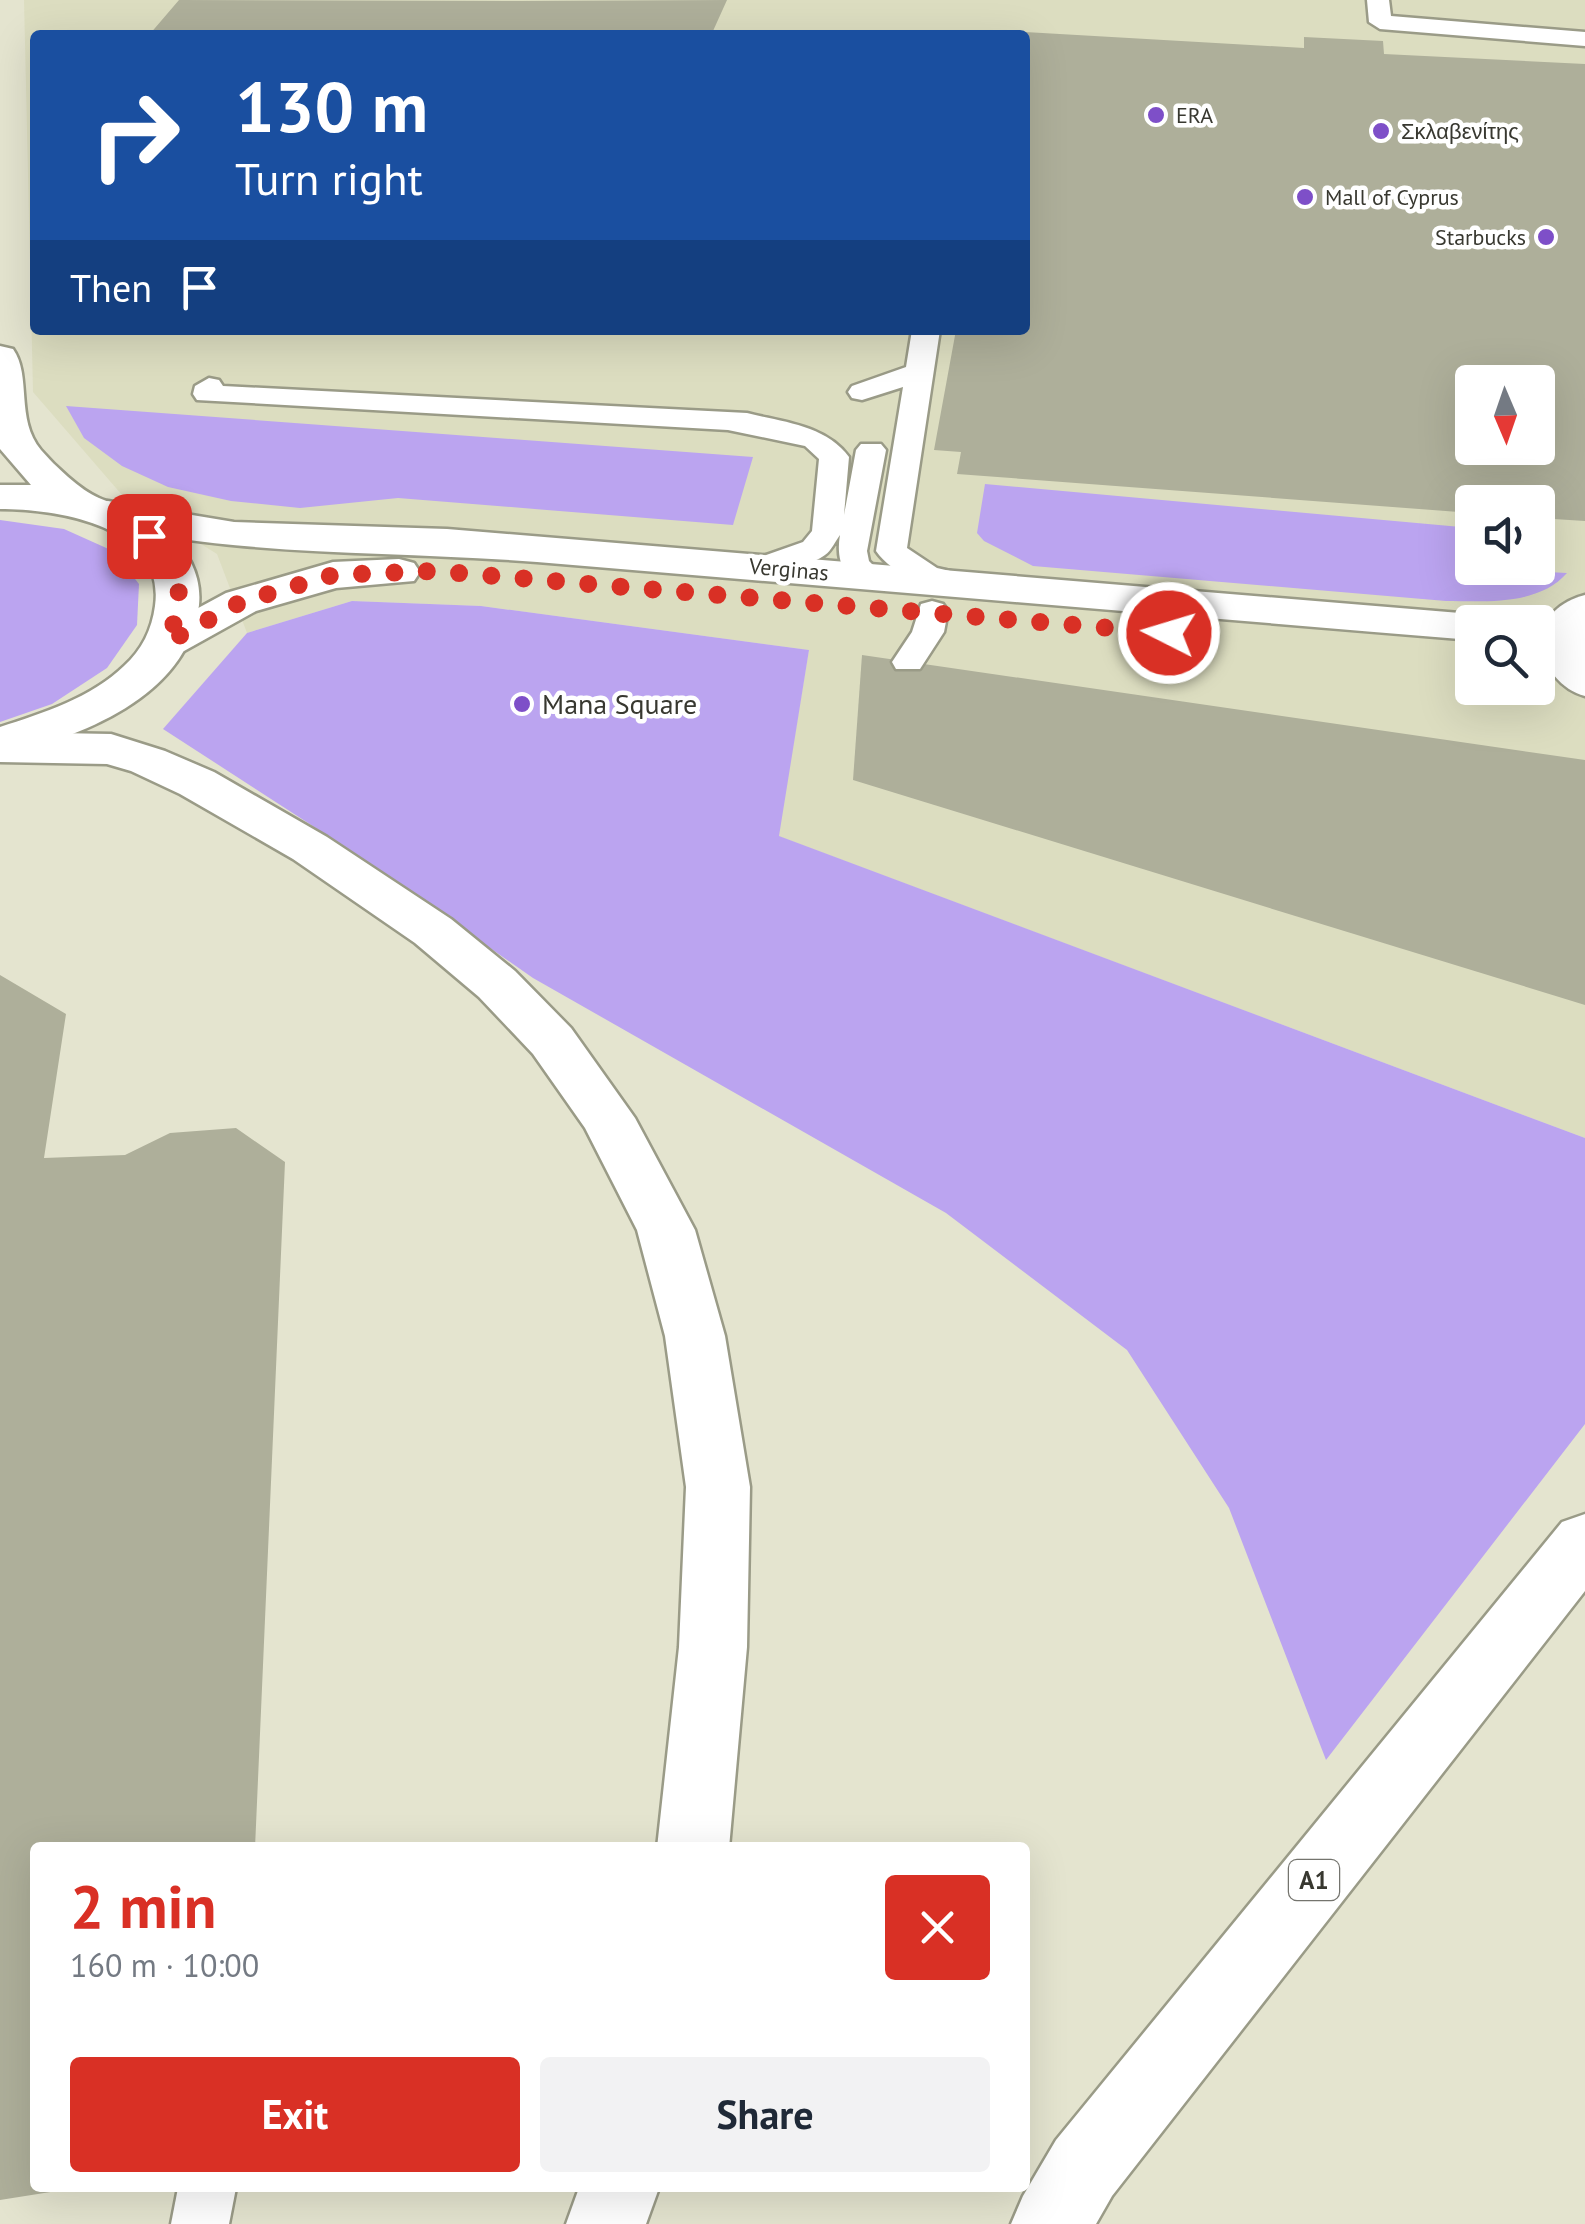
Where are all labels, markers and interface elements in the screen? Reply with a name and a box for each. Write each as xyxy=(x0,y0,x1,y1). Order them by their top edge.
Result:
text: 130 m xyxy=(235,61,428,151)
icon: right xyxy=(70,70,200,200)
place label: ERA xyxy=(1176,101,1213,129)
marker: ERA xyxy=(1145,104,1167,126)
place label: Σκλαβενίτης xyxy=(1401,117,1519,145)
marker: Σκλαβενίτης xyxy=(1370,120,1392,142)
text: Turn right xyxy=(235,149,423,207)
place label: Mall of Cyprus xyxy=(1325,183,1459,211)
marker: Mall of Cyprus xyxy=(1294,186,1316,208)
place label: Starbucks xyxy=(1435,223,1526,251)
marker: Starbucks xyxy=(1535,226,1557,248)
icon: arrive xyxy=(172,260,227,315)
text: Then xyxy=(70,263,152,312)
north arrow xyxy=(1455,365,1555,465)
map controls xyxy=(1455,365,1555,705)
button: sound xyxy=(1455,485,1555,585)
pin xyxy=(107,494,192,579)
icon: arrive xyxy=(122,509,177,564)
street label: Verginas xyxy=(747,551,830,586)
position arrow xyxy=(1117,581,1221,685)
button: search xyxy=(1455,605,1555,705)
place label: Mana Square xyxy=(542,685,697,722)
marker: Mana Square xyxy=(511,693,533,715)
road number: A1 xyxy=(1289,1860,1339,1900)
text: 2 min xyxy=(70,1867,216,1945)
button: close xyxy=(885,1875,990,1980)
text: 160 m · 10:00 xyxy=(70,1944,259,1986)
button: Exit xyxy=(70,2057,520,2172)
button: Share xyxy=(540,2057,990,2172)

